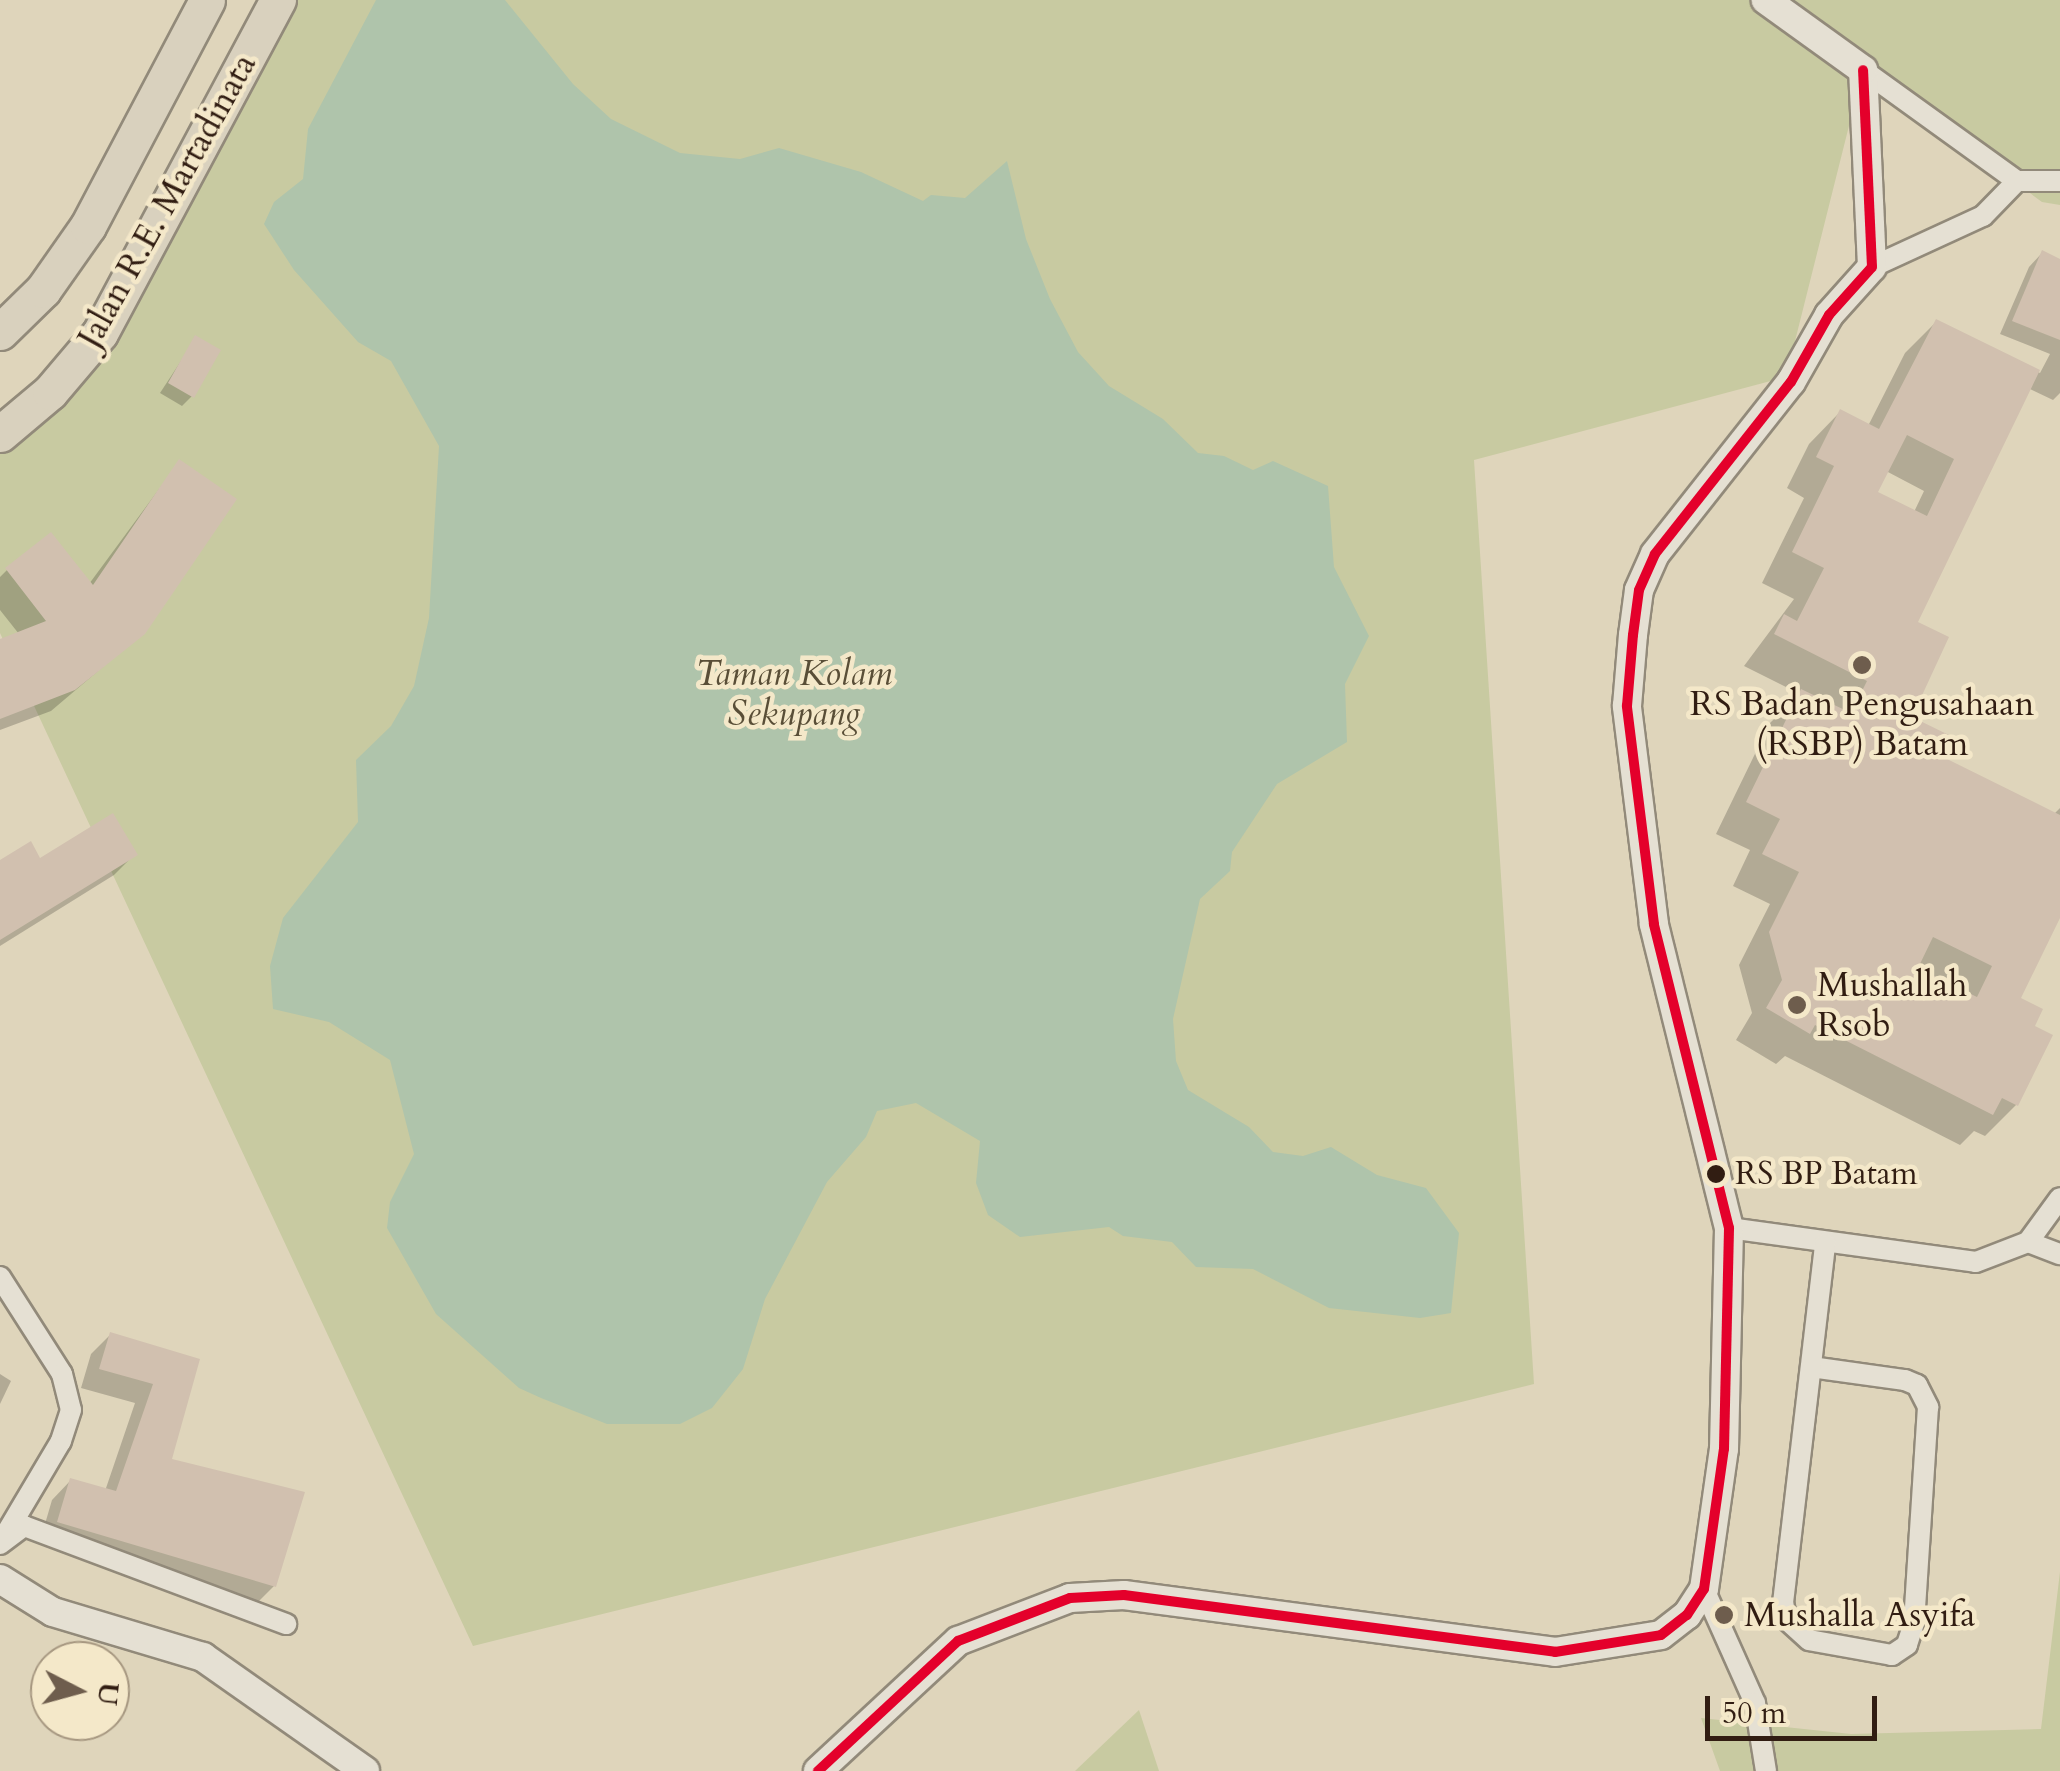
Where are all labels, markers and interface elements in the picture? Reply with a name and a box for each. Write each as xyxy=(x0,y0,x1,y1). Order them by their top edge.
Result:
street label: Jalan R.E. Martadinata xyxy=(69,46,265,356)
marker: RS Badan Pengusahaan (RSBP) Batam xyxy=(1849,652,1875,678)
park label: Taman Kolam Sekupang xyxy=(695,653,893,735)
place label: RS Badan Pengusahaan (RSBP) Batam xyxy=(1690,683,2034,765)
place label: Mushallah Rsob xyxy=(1817,964,1967,1046)
marker: Mushallah Rsob xyxy=(1786,994,1808,1016)
place label: RS BP Batam xyxy=(1735,1155,1918,1193)
marker: RS BP Batam xyxy=(1706,1164,1726,1184)
place label: Mushalla Asyifa xyxy=(1744,1594,1975,1636)
marker: Mushalla Asyifa xyxy=(1713,1604,1735,1626)
north arrow xyxy=(30,1641,130,1741)
scale bar xyxy=(1710,1676,1882,1738)
text: U xyxy=(88,1681,128,1707)
text: 50 m xyxy=(1722,1693,1786,1734)

